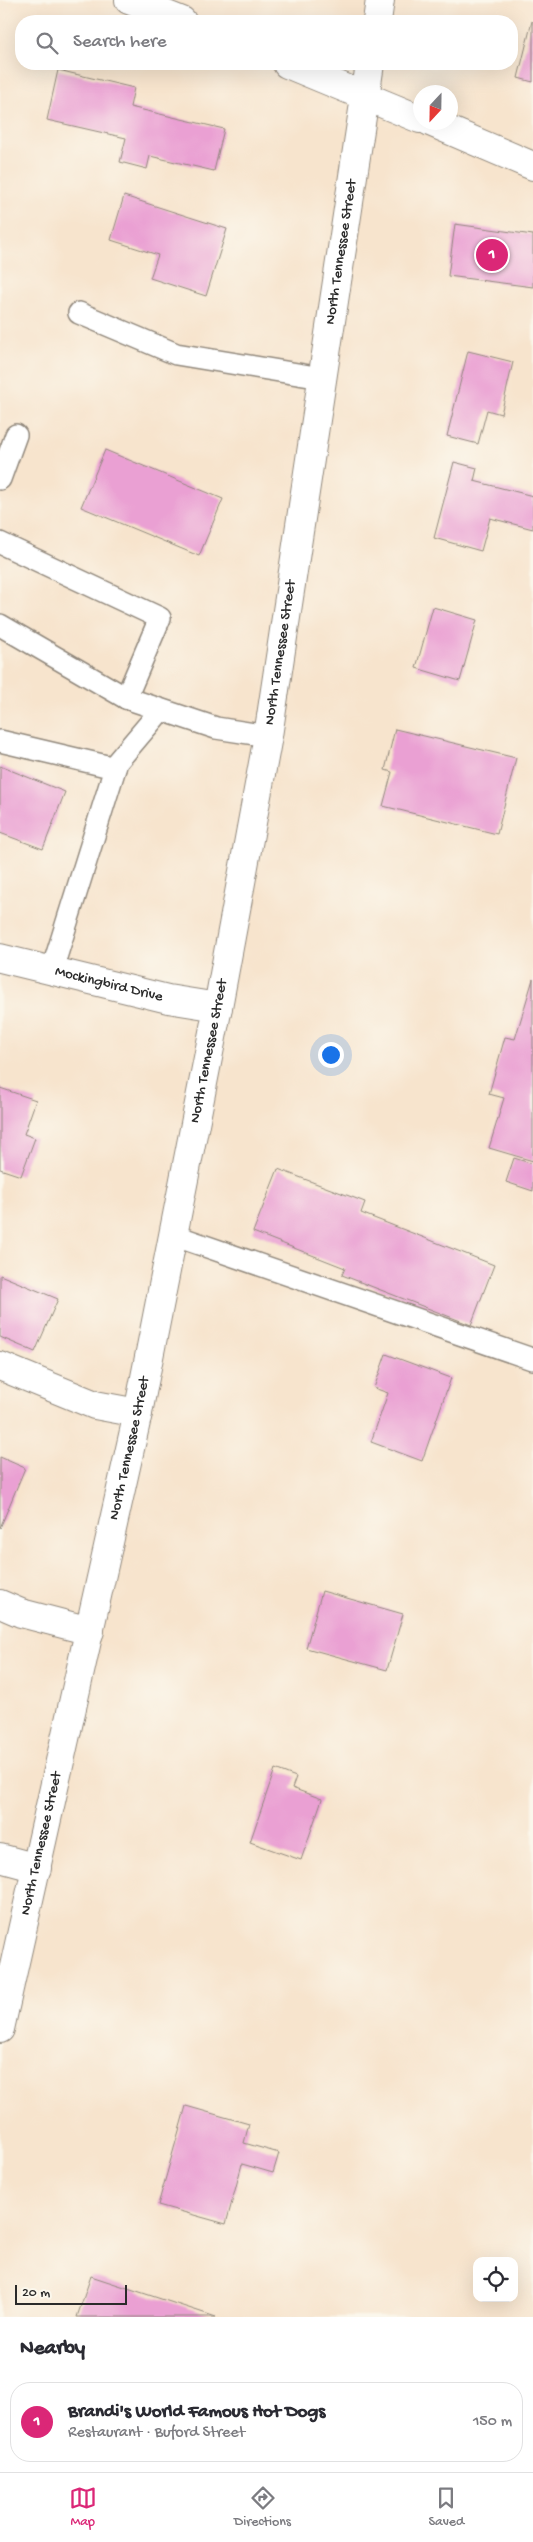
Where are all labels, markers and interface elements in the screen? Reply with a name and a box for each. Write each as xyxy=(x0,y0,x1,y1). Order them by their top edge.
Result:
search box xyxy=(15,15,518,70)
icon: search xyxy=(33,29,61,57)
text: Search here xyxy=(73,31,167,54)
north arrow xyxy=(413,85,458,130)
street label: North Tennessee Street xyxy=(322,177,362,326)
pin: 1 xyxy=(476,236,508,274)
street label: North Tennessee Street xyxy=(261,577,301,726)
street label: Mockingbird Drive xyxy=(53,963,165,1006)
street label: North Tennessee Street xyxy=(186,976,232,1125)
your location xyxy=(318,1042,344,1068)
street label: North Tennessee Street xyxy=(105,1373,154,1522)
street label: North Tennessee Street xyxy=(17,1768,67,1917)
map controls xyxy=(473,2257,518,2302)
button: locate xyxy=(473,2257,518,2302)
scale bar xyxy=(15,2282,128,2305)
text: 20 m xyxy=(22,2285,50,2302)
text: Nearby xyxy=(20,2337,85,2362)
text: Brandi's World Famous Hot Dogs xyxy=(68,2401,325,2424)
text: 1 xyxy=(34,2413,40,2432)
text: 150 m xyxy=(473,2413,512,2432)
text: Restaurant · Buford Street xyxy=(68,2424,245,2443)
tab: Map xyxy=(69,2484,97,2531)
tab: Directions xyxy=(234,2484,291,2531)
tab: Saved xyxy=(428,2484,464,2531)

